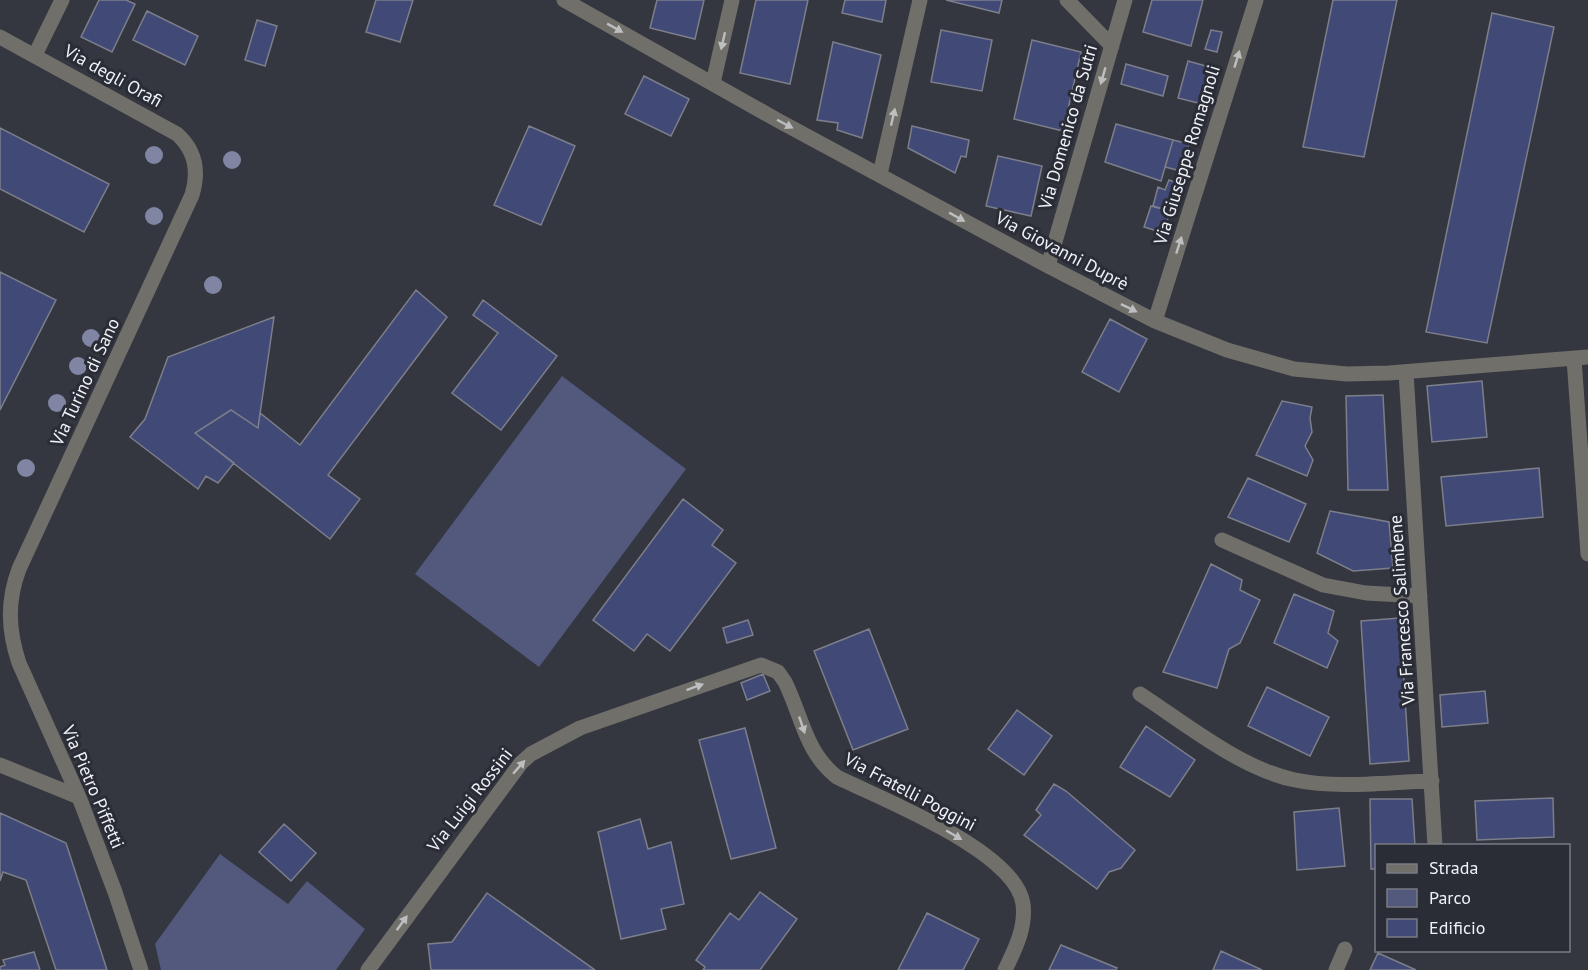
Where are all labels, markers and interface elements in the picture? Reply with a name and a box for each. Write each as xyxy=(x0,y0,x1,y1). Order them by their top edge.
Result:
one-way arrow xyxy=(607,23,624,33)
one-way arrow xyxy=(717,32,727,51)
street label: Via degli Orafi xyxy=(59,39,167,112)
street label: Via Domenico da Sutri xyxy=(1033,42,1102,213)
one-way arrow xyxy=(1233,50,1242,68)
street label: Via Giuseppe Romagnoli xyxy=(1148,62,1225,248)
one-way arrow xyxy=(1098,67,1107,85)
one-way arrow xyxy=(889,108,899,126)
one-way arrow xyxy=(777,119,794,129)
street label: Via Giovanni Duprè xyxy=(991,205,1133,295)
one-way arrow xyxy=(948,212,965,222)
one-way arrow xyxy=(1175,236,1184,254)
one-way arrow xyxy=(1120,304,1137,313)
street label: Via Turino di Sano xyxy=(44,314,124,450)
street label: Via Francesco Salimbene xyxy=(1383,514,1420,707)
one-way arrow xyxy=(686,681,704,691)
one-way arrow xyxy=(797,717,807,735)
street label: Via Pietro Piffetti xyxy=(57,721,130,852)
street label: Via Luigi Rossini xyxy=(421,743,517,857)
street label: Via Fratelli Poggini xyxy=(839,747,980,836)
one-way arrow xyxy=(513,759,526,775)
one-way arrow xyxy=(946,830,962,841)
legend xyxy=(1375,844,1570,952)
text: Strada xyxy=(1429,856,1478,879)
text: Parco xyxy=(1429,886,1471,909)
one-way arrow xyxy=(396,915,408,930)
text: Edificio xyxy=(1429,916,1485,939)

